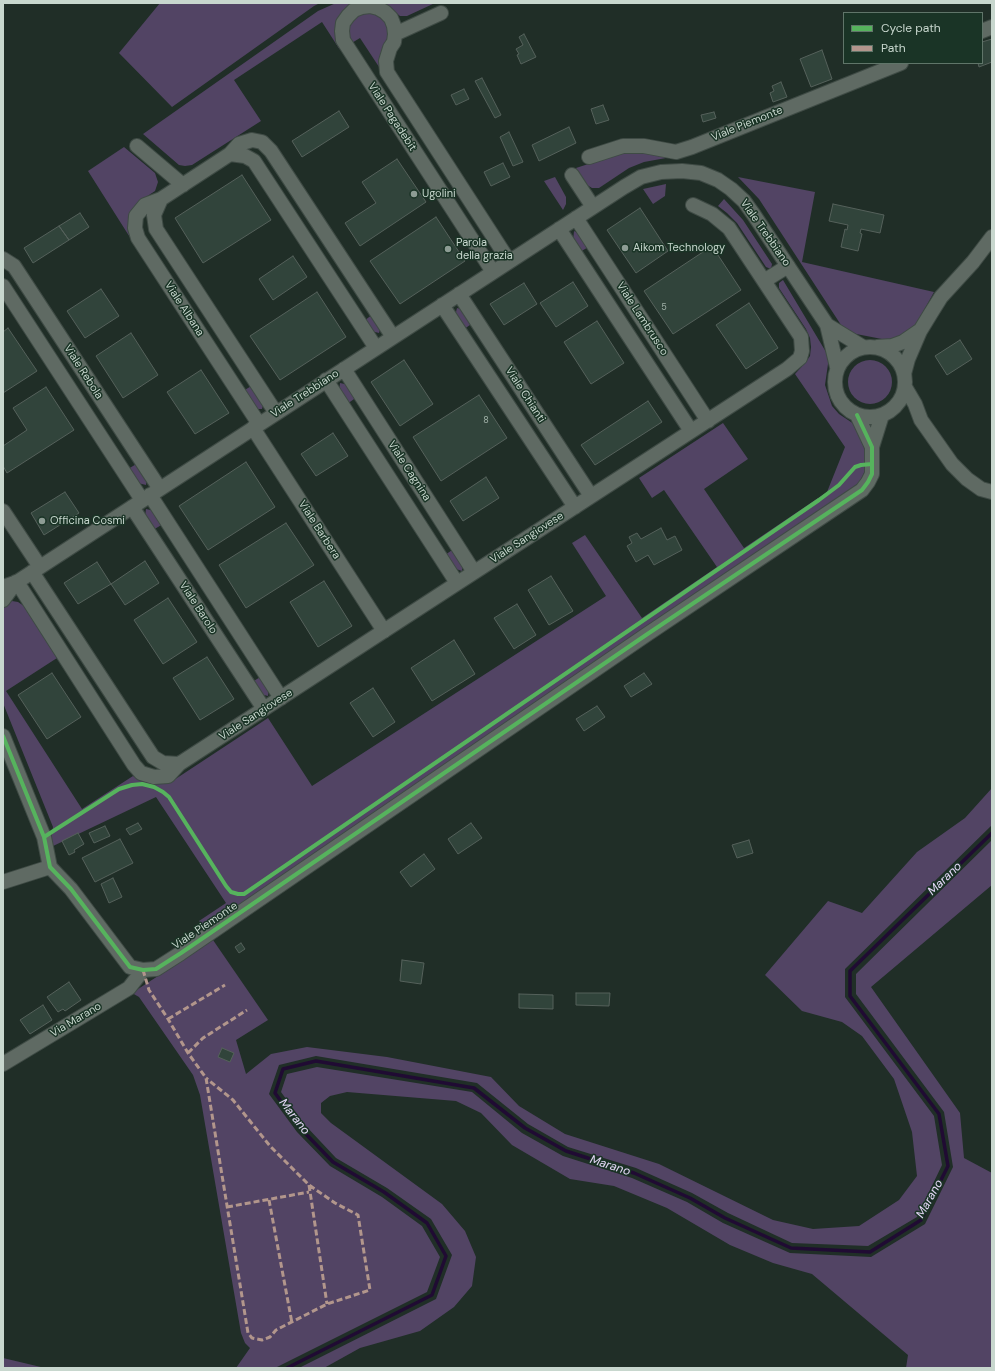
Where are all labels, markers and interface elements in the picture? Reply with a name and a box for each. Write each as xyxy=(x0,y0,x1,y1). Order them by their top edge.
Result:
legend xyxy=(843,12,983,64)
text: Cycle path xyxy=(881,20,941,36)
text: Path xyxy=(881,40,906,56)
street label: Viale Pagadebit xyxy=(365,80,419,154)
street label: Viale Piemonte xyxy=(709,104,785,144)
place label: Ugolini xyxy=(422,187,456,201)
marker: Ugolini xyxy=(409,189,419,199)
street label: Viale Trebbiano xyxy=(737,197,793,269)
place label: Parola della grazia xyxy=(456,236,513,262)
place label: Aikom Technology xyxy=(633,241,725,255)
marker: Aikom Technology xyxy=(620,243,630,253)
marker: Parola della grazia xyxy=(443,244,453,254)
street label: Viale Albana xyxy=(161,279,207,339)
street label: Viale Lambrusco xyxy=(613,280,671,358)
house number: 5 xyxy=(661,303,667,313)
street label: Viale Rebola xyxy=(61,342,105,402)
street label: Viale Chianti xyxy=(502,365,548,425)
street label: Viale Trebbiano xyxy=(268,367,342,421)
house number: 8 xyxy=(483,416,489,426)
street label: Viale Cagnina xyxy=(385,439,433,503)
street label: Viale Barbera xyxy=(295,498,343,562)
street label: Viale Sangiovese xyxy=(488,509,566,567)
place label: Officina Cosmi xyxy=(50,514,125,528)
marker: Officina Cosmi xyxy=(37,516,47,526)
street label: Viale Barolo xyxy=(176,579,220,637)
street label: Viale Sangiovese xyxy=(217,686,295,744)
water label: Marano xyxy=(925,859,965,899)
street label: Viale Piemonte xyxy=(170,899,240,953)
street label: Via Marano xyxy=(48,1000,104,1040)
water label: Marano xyxy=(275,1096,313,1138)
water label: Marano xyxy=(588,1153,632,1179)
water label: Marano xyxy=(914,1177,946,1221)

